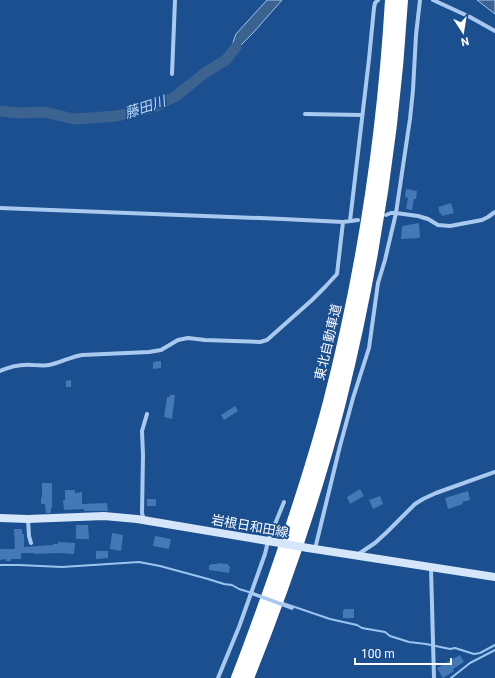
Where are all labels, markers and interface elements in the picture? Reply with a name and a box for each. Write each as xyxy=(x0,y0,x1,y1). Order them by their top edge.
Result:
north arrow xyxy=(443,12,483,52)
text: N xyxy=(460,34,470,49)
water label: 藤田川 xyxy=(123,92,169,121)
street label: 東北自動車道 xyxy=(312,302,344,382)
street label: 岩根日和田線 xyxy=(210,512,290,540)
scale bar xyxy=(355,640,451,666)
text: 100 m xyxy=(361,647,395,661)

